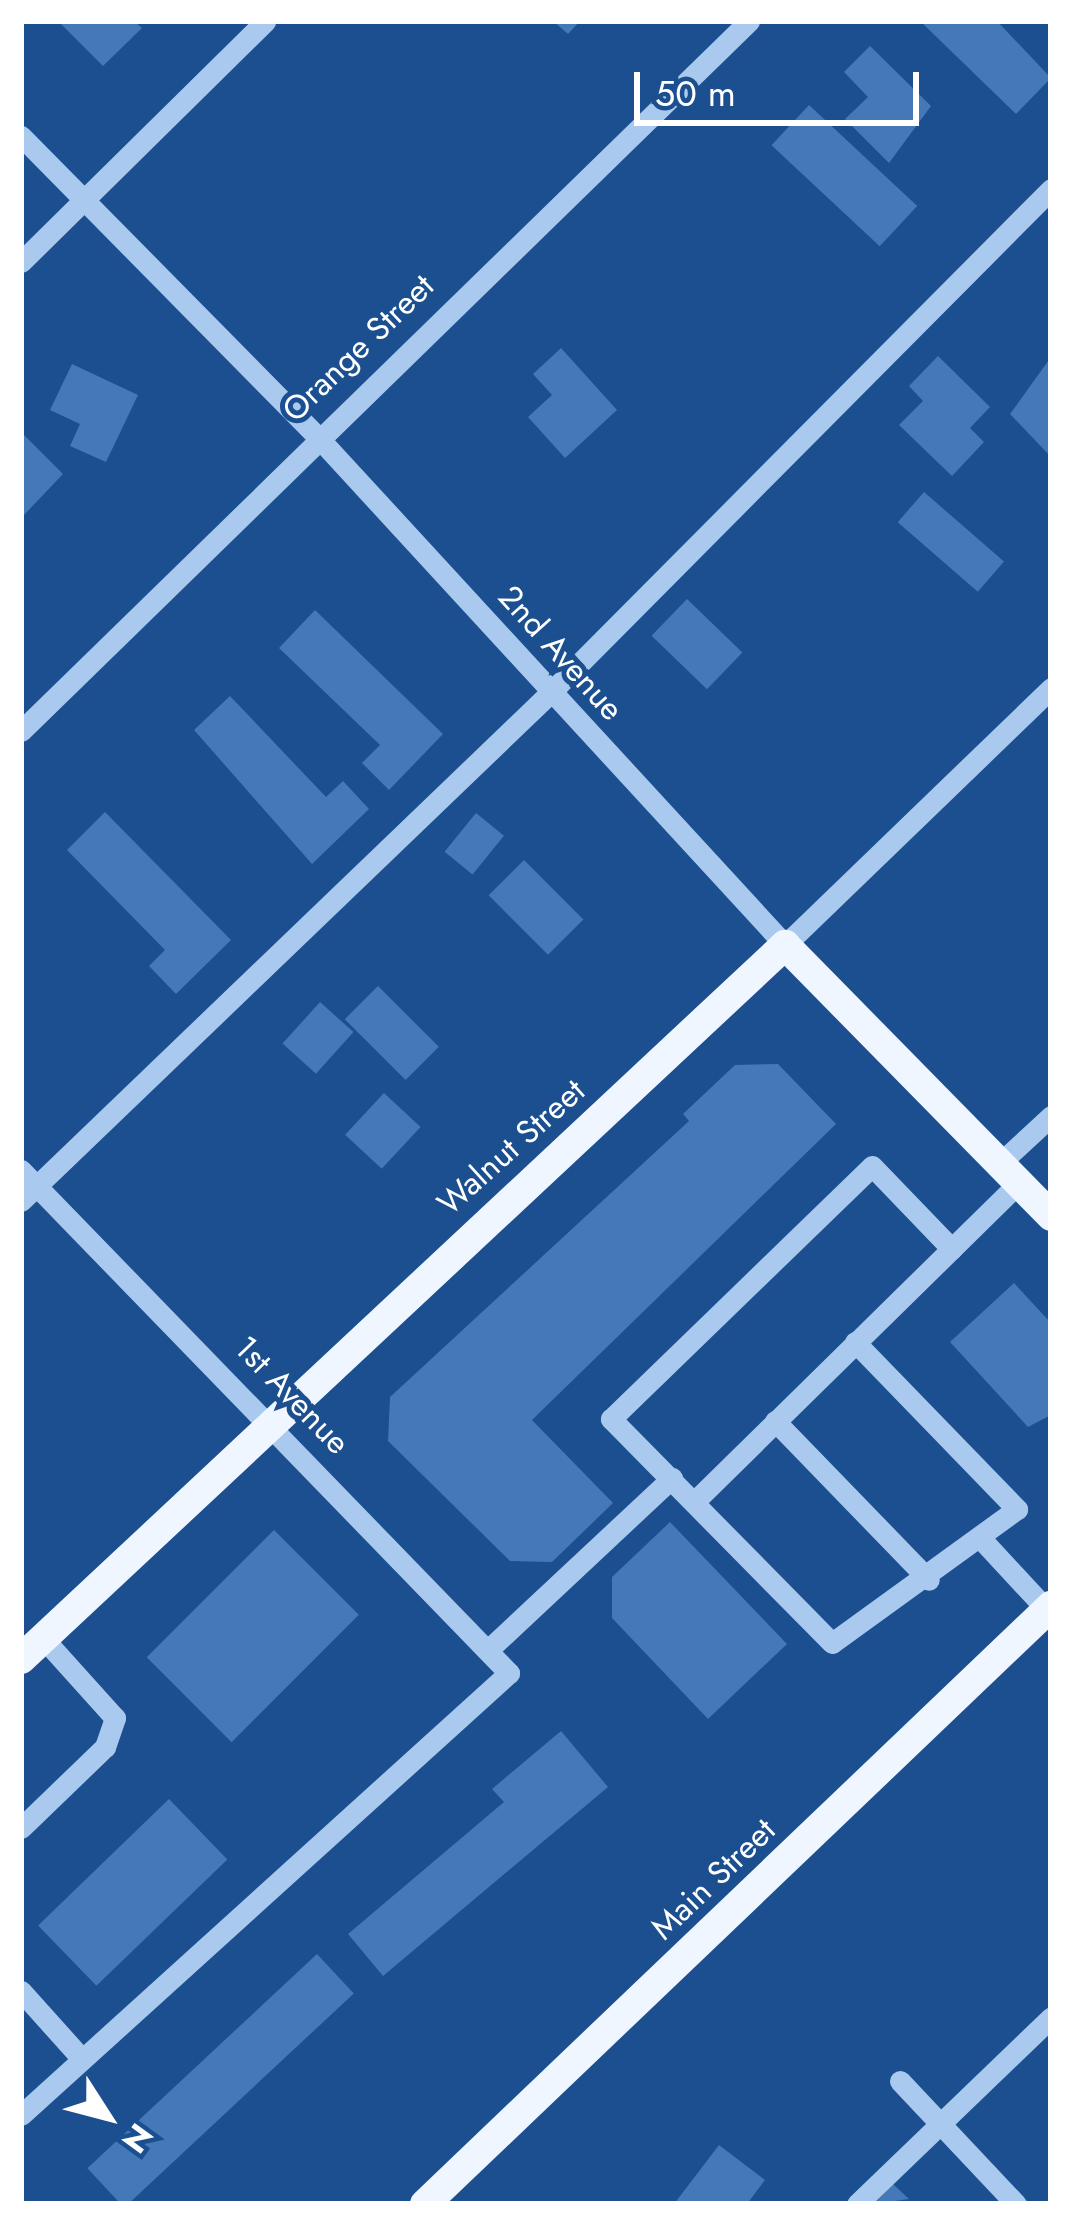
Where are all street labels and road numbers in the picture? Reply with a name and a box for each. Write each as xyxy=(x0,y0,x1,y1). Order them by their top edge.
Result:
street label: Orange Street xyxy=(274,266,442,430)
street label: 2nd Avenue xyxy=(490,577,632,729)
street label: Walnut Street xyxy=(429,1071,593,1223)
street label: 1st Avenue xyxy=(226,1328,358,1462)
street label: Main Street xyxy=(643,1810,783,1948)

